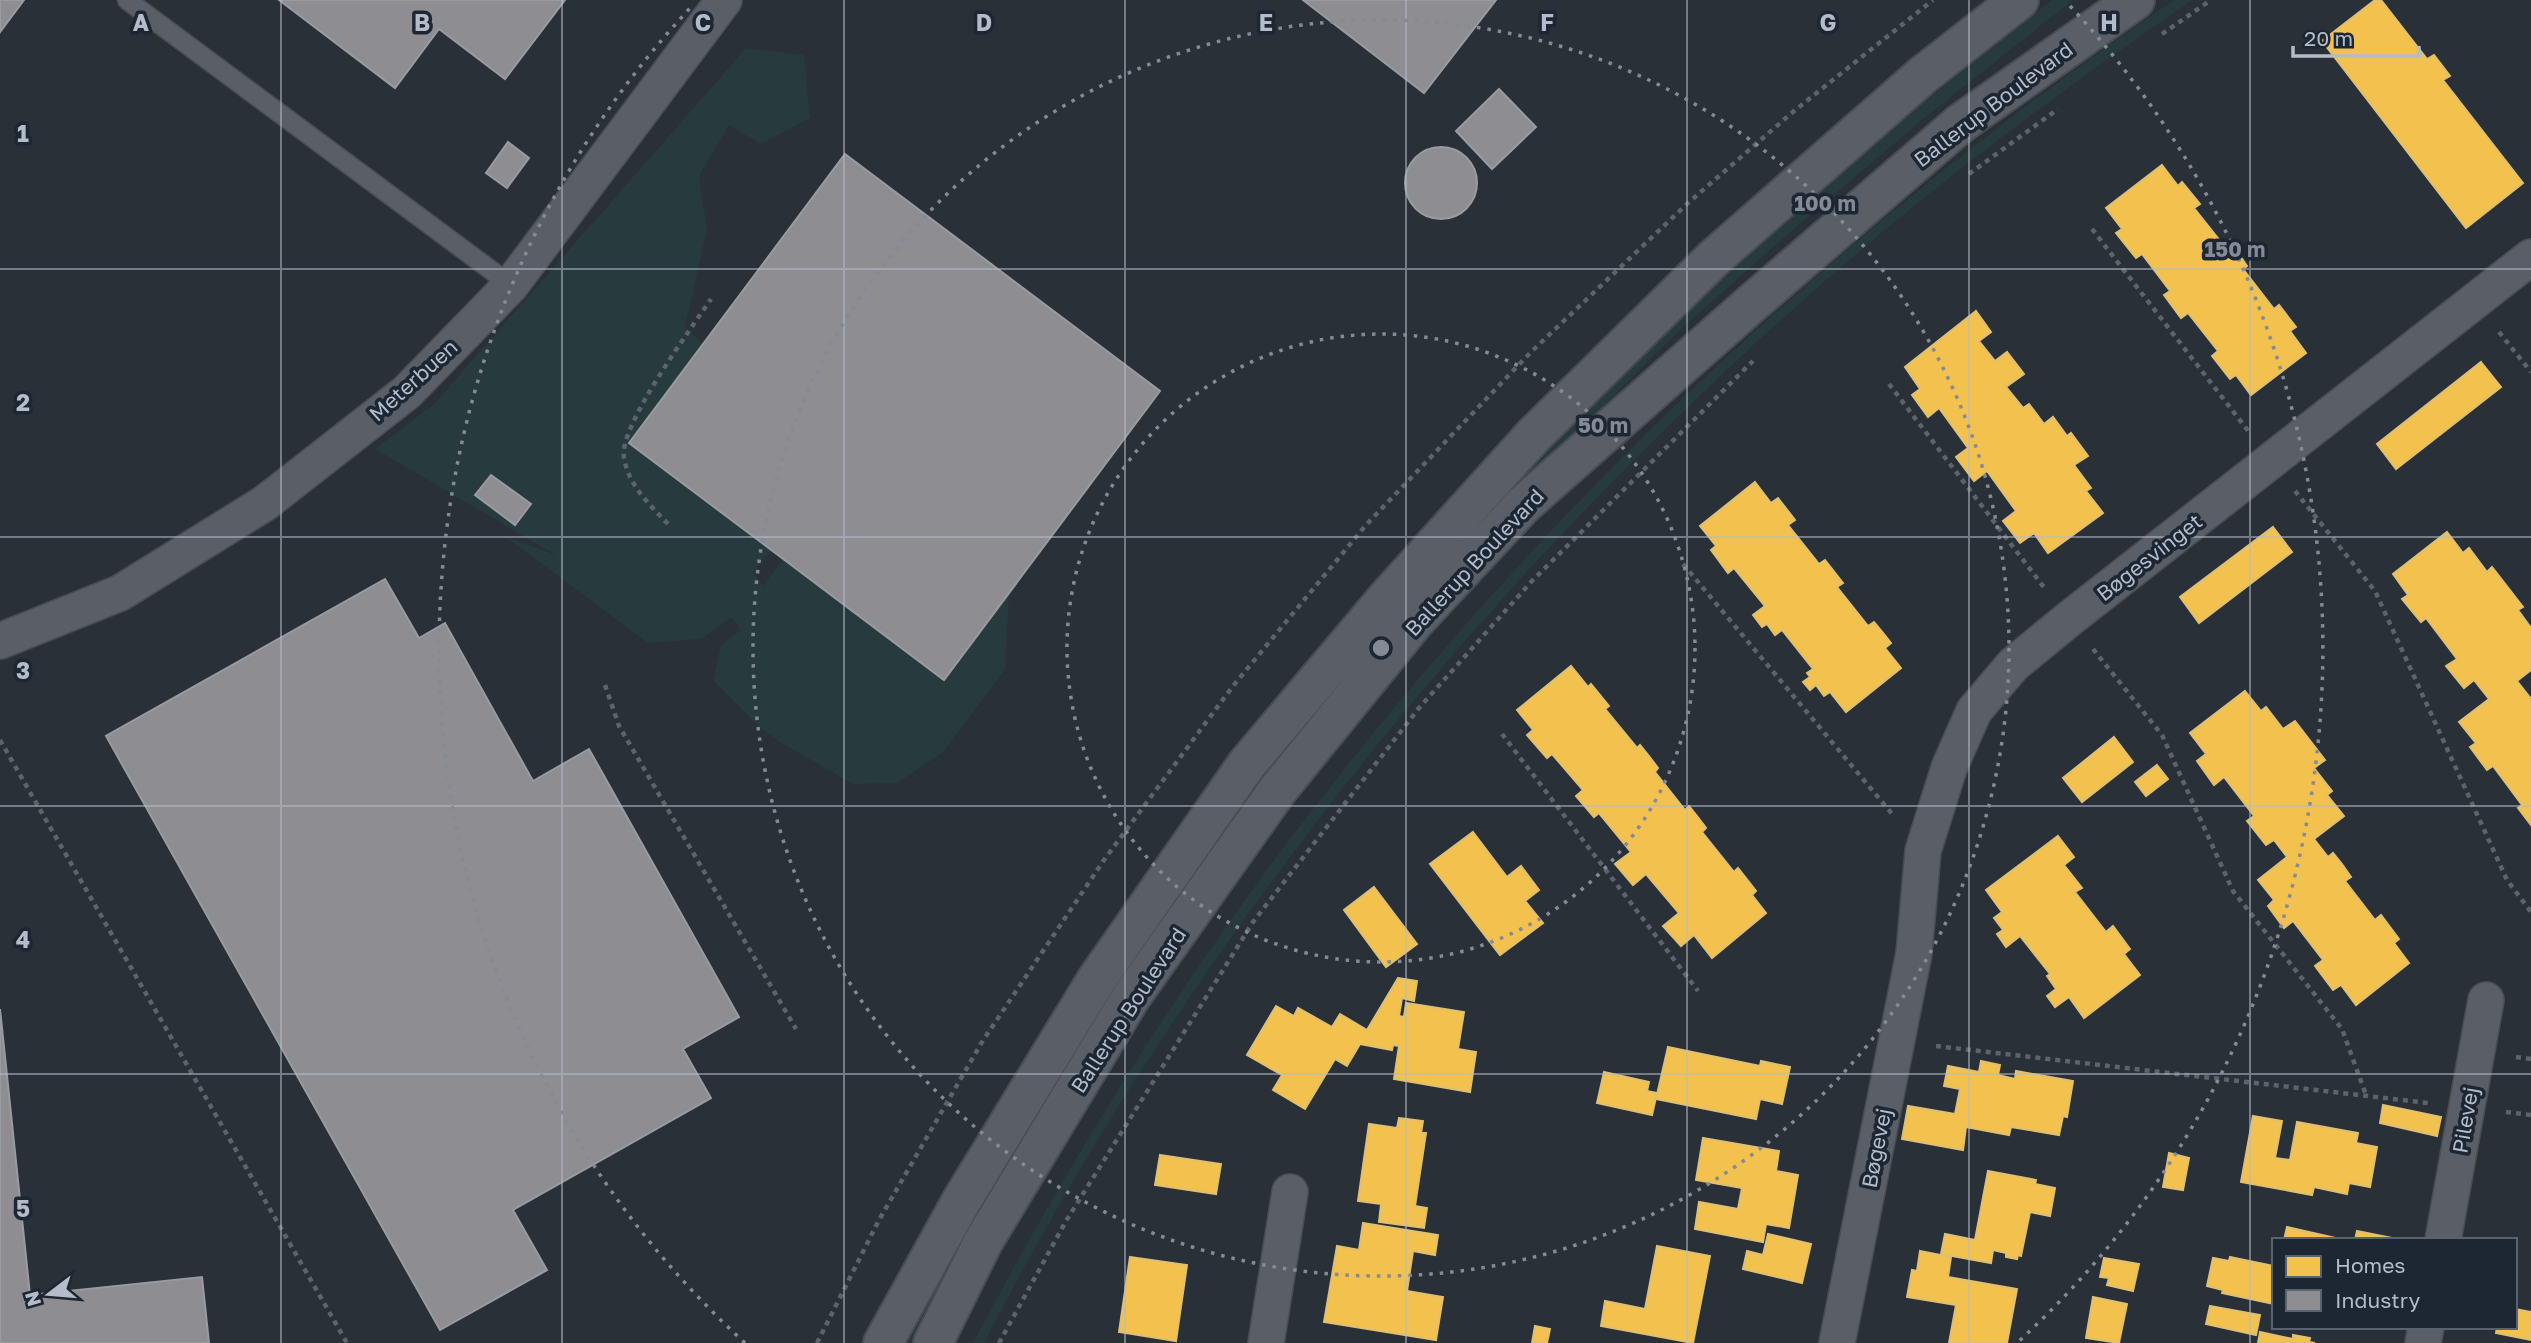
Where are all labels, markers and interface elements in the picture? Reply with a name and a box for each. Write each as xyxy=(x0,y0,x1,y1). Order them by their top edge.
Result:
text: A xyxy=(133,8,150,36)
text: B xyxy=(414,8,430,36)
text: C xyxy=(695,8,711,36)
text: D xyxy=(976,8,992,36)
text: E xyxy=(1259,8,1273,36)
text: F xyxy=(1540,8,1554,36)
text: G xyxy=(1820,8,1836,36)
text: H xyxy=(2100,8,2118,36)
scale bar xyxy=(2293,14,2419,58)
text: 20 m xyxy=(2304,25,2353,51)
street label: Ballerup Boulevard xyxy=(1909,36,2077,172)
text: 1 xyxy=(17,119,29,147)
text: 100 m xyxy=(1794,190,1856,216)
text: 150 m xyxy=(2205,236,2265,262)
street label: Meterbuen xyxy=(364,334,462,426)
text: 2 xyxy=(16,388,30,416)
text: 50 m xyxy=(1578,412,1628,438)
street label: Ballerup Boulevard xyxy=(1399,483,1549,641)
street label: Bøgesvinget xyxy=(2091,508,2207,606)
centre of rings xyxy=(1369,636,1393,660)
text: 3 xyxy=(16,656,30,684)
street label: Ballerup Boulevard xyxy=(1065,922,1191,1098)
text: 4 xyxy=(16,925,30,953)
street label: Pilevej xyxy=(2446,1085,2484,1155)
street label: Bøgevej xyxy=(1856,1106,1896,1190)
text: 5 xyxy=(16,1194,30,1222)
legend xyxy=(2272,1238,2517,1329)
text: Homes xyxy=(2335,1252,2405,1278)
north arrow xyxy=(14,1259,84,1329)
text: Industry xyxy=(2335,1287,2420,1313)
text: N xyxy=(19,1289,45,1309)

